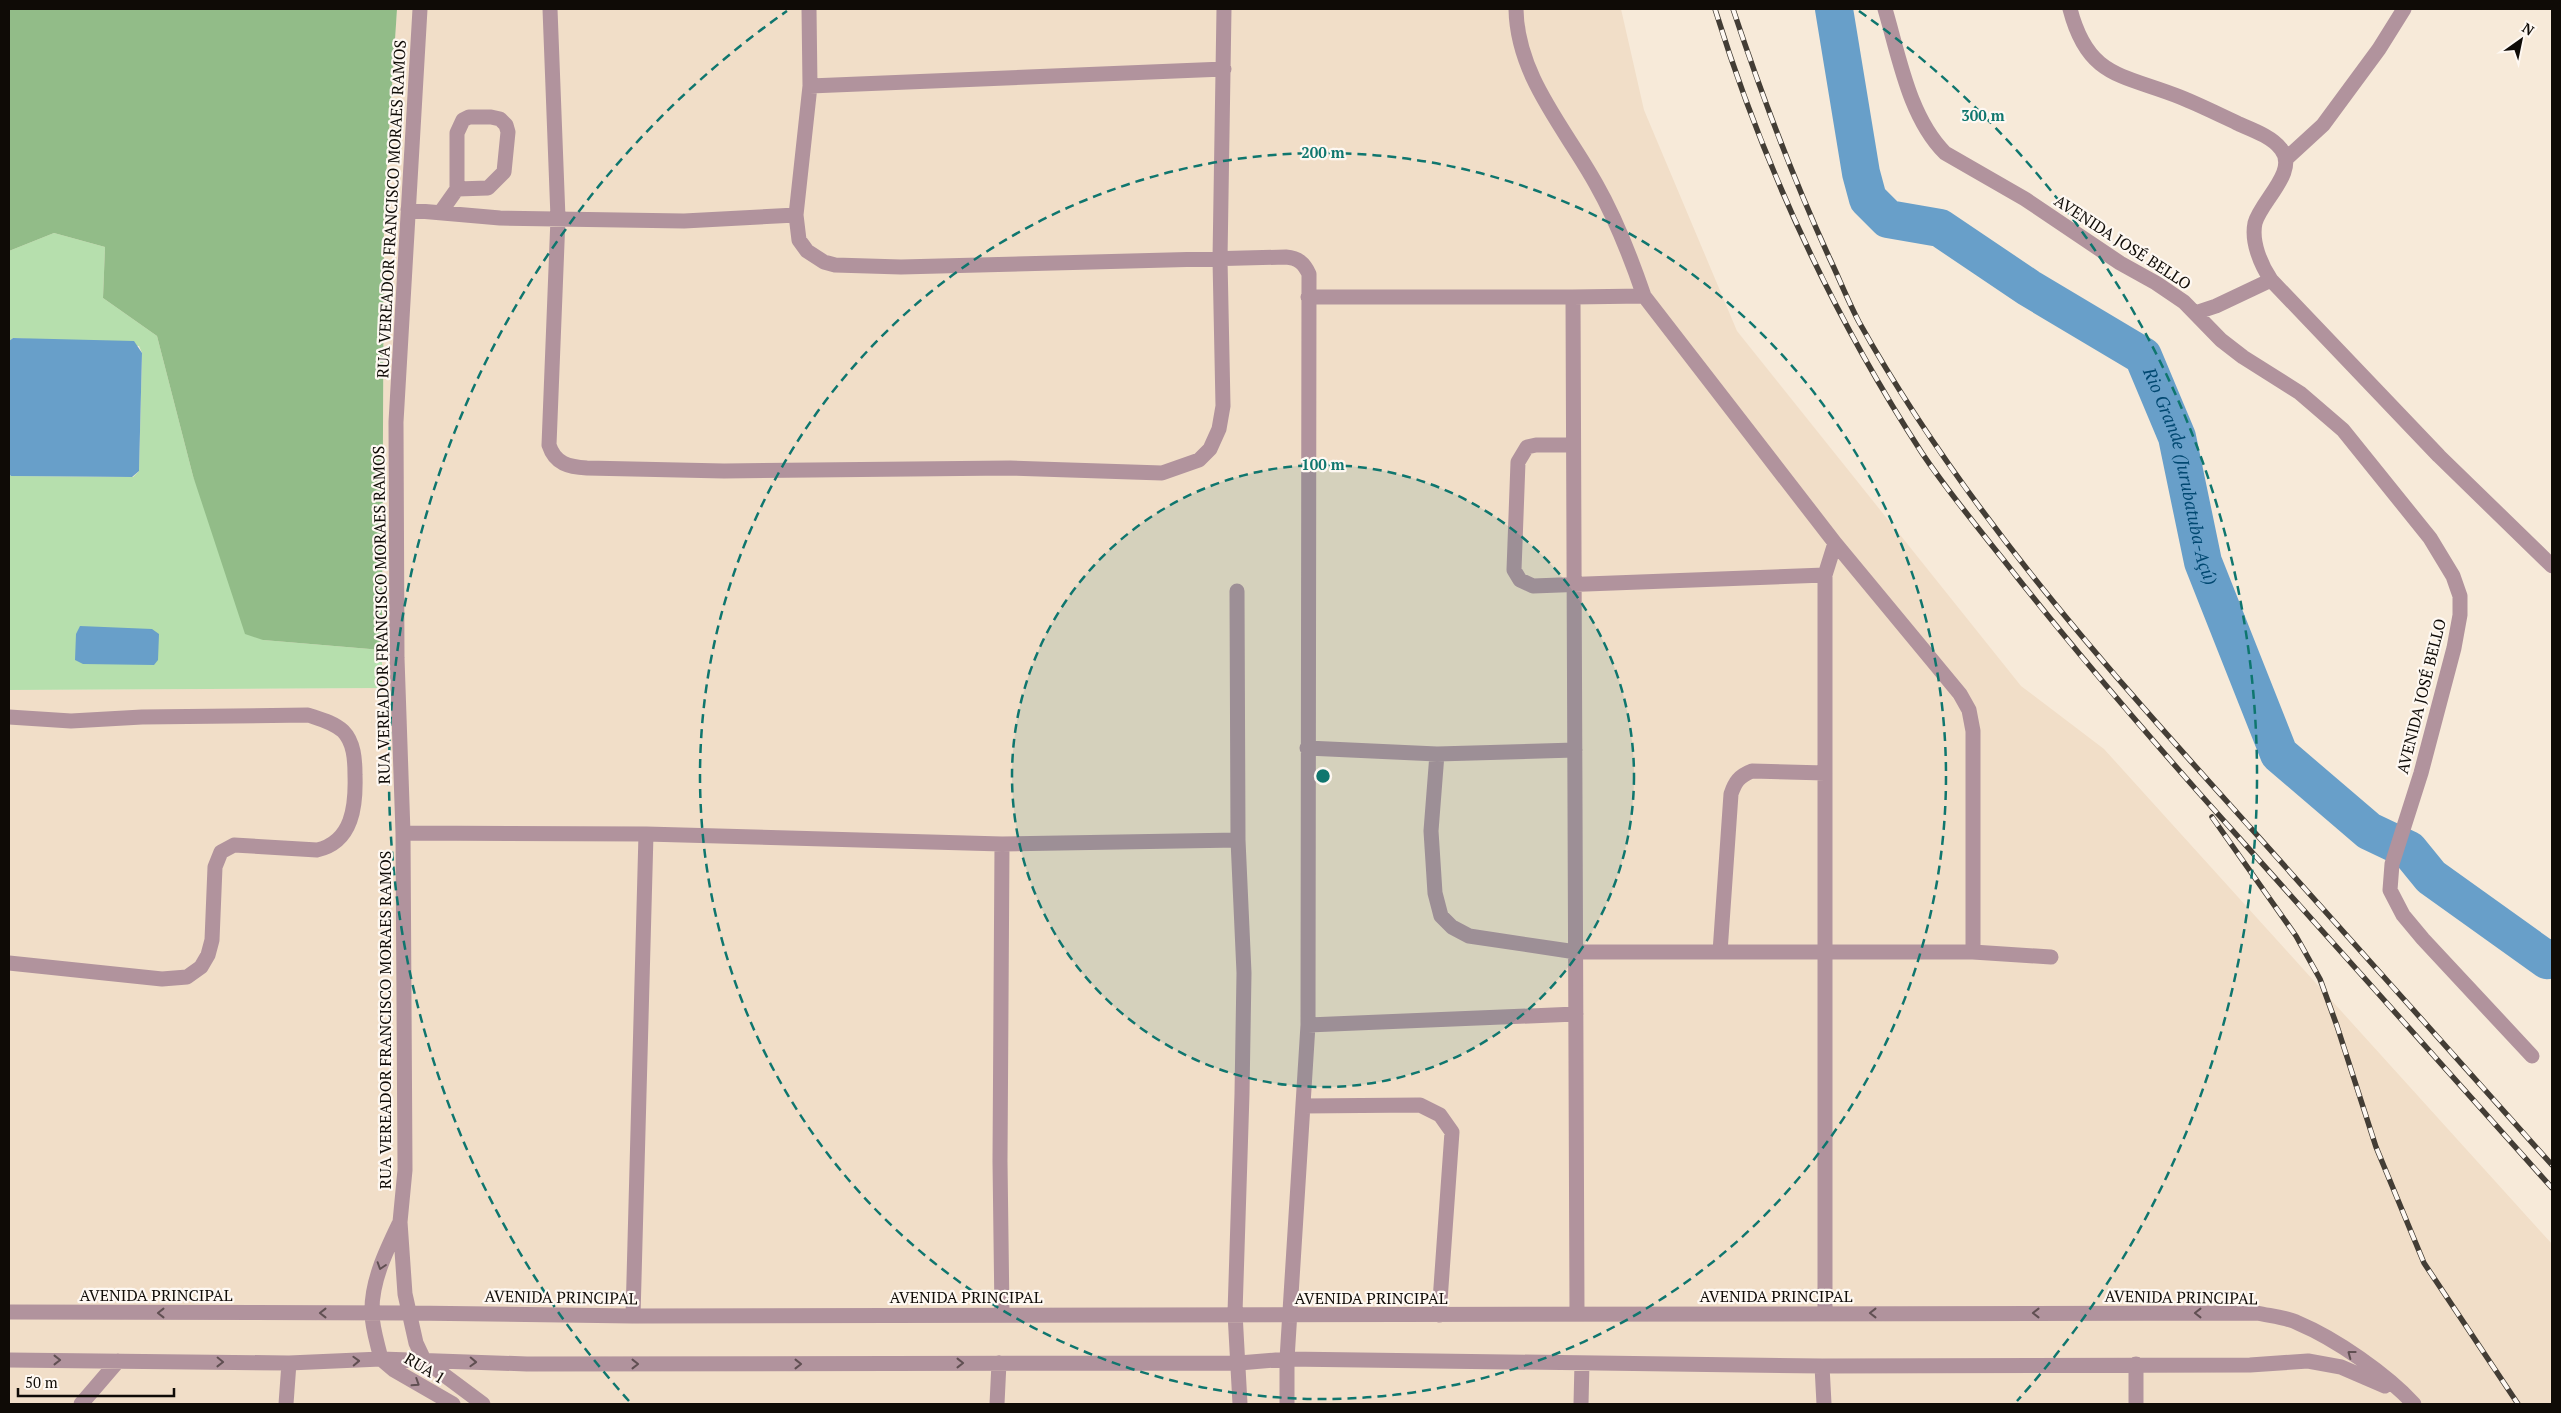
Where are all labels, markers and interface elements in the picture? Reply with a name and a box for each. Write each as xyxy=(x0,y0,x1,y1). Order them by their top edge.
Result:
north arrow xyxy=(2496,15,2546,65)
text: N xyxy=(2519,18,2538,40)
street label: RUA VEREADOR FRANCISCO MORAES RAMOS xyxy=(371,39,411,379)
text: 300 m xyxy=(1961,105,2005,125)
text: 200 m xyxy=(1301,142,1345,162)
street label: AVENIDA JOSÉ BELLO xyxy=(2050,189,2196,295)
water label: Rio Grande (Jurubatuba-Açú) xyxy=(2138,363,2224,588)
street label: RUA VEREADOR FRANCISCO MORAES RAMOS xyxy=(367,446,395,784)
text: 100 m xyxy=(1301,454,1345,474)
street label: AVENIDA JOSÉ BELLO xyxy=(2391,616,2451,776)
centre of rings xyxy=(1314,767,1332,785)
street label: RUA VEREADOR FRANCISCO MORAES RAMOS xyxy=(374,851,396,1189)
one-way arrow xyxy=(377,1261,387,1270)
street label: AVENIDA PRINCIPAL xyxy=(80,1284,233,1306)
street label: AVENIDA PRINCIPAL xyxy=(484,1285,638,1309)
street label: AVENIDA PRINCIPAL xyxy=(1700,1285,1853,1307)
street label: AVENIDA PRINCIPAL xyxy=(2104,1285,2258,1309)
street label: AVENIDA PRINCIPAL xyxy=(890,1286,1043,1308)
street label: AVENIDA PRINCIPAL xyxy=(1295,1287,1448,1309)
one-way arrow xyxy=(157,1308,164,1318)
one-way arrow xyxy=(319,1308,327,1318)
one-way arrow xyxy=(1869,1308,1877,1318)
one-way arrow xyxy=(2032,1308,2040,1318)
one-way arrow xyxy=(2194,1308,2202,1318)
street label: RUA 1 xyxy=(400,1347,450,1389)
one-way arrow xyxy=(2348,1351,2357,1359)
one-way arrow xyxy=(54,1355,62,1365)
one-way arrow xyxy=(352,1355,360,1366)
one-way arrow xyxy=(216,1357,224,1367)
one-way arrow xyxy=(470,1357,477,1367)
one-way arrow xyxy=(957,1358,965,1368)
one-way arrow xyxy=(632,1359,640,1369)
one-way arrow xyxy=(794,1359,802,1369)
scale bar xyxy=(18,1366,174,1398)
text: 50 m xyxy=(25,1372,58,1392)
one-way arrow xyxy=(411,1377,420,1386)

